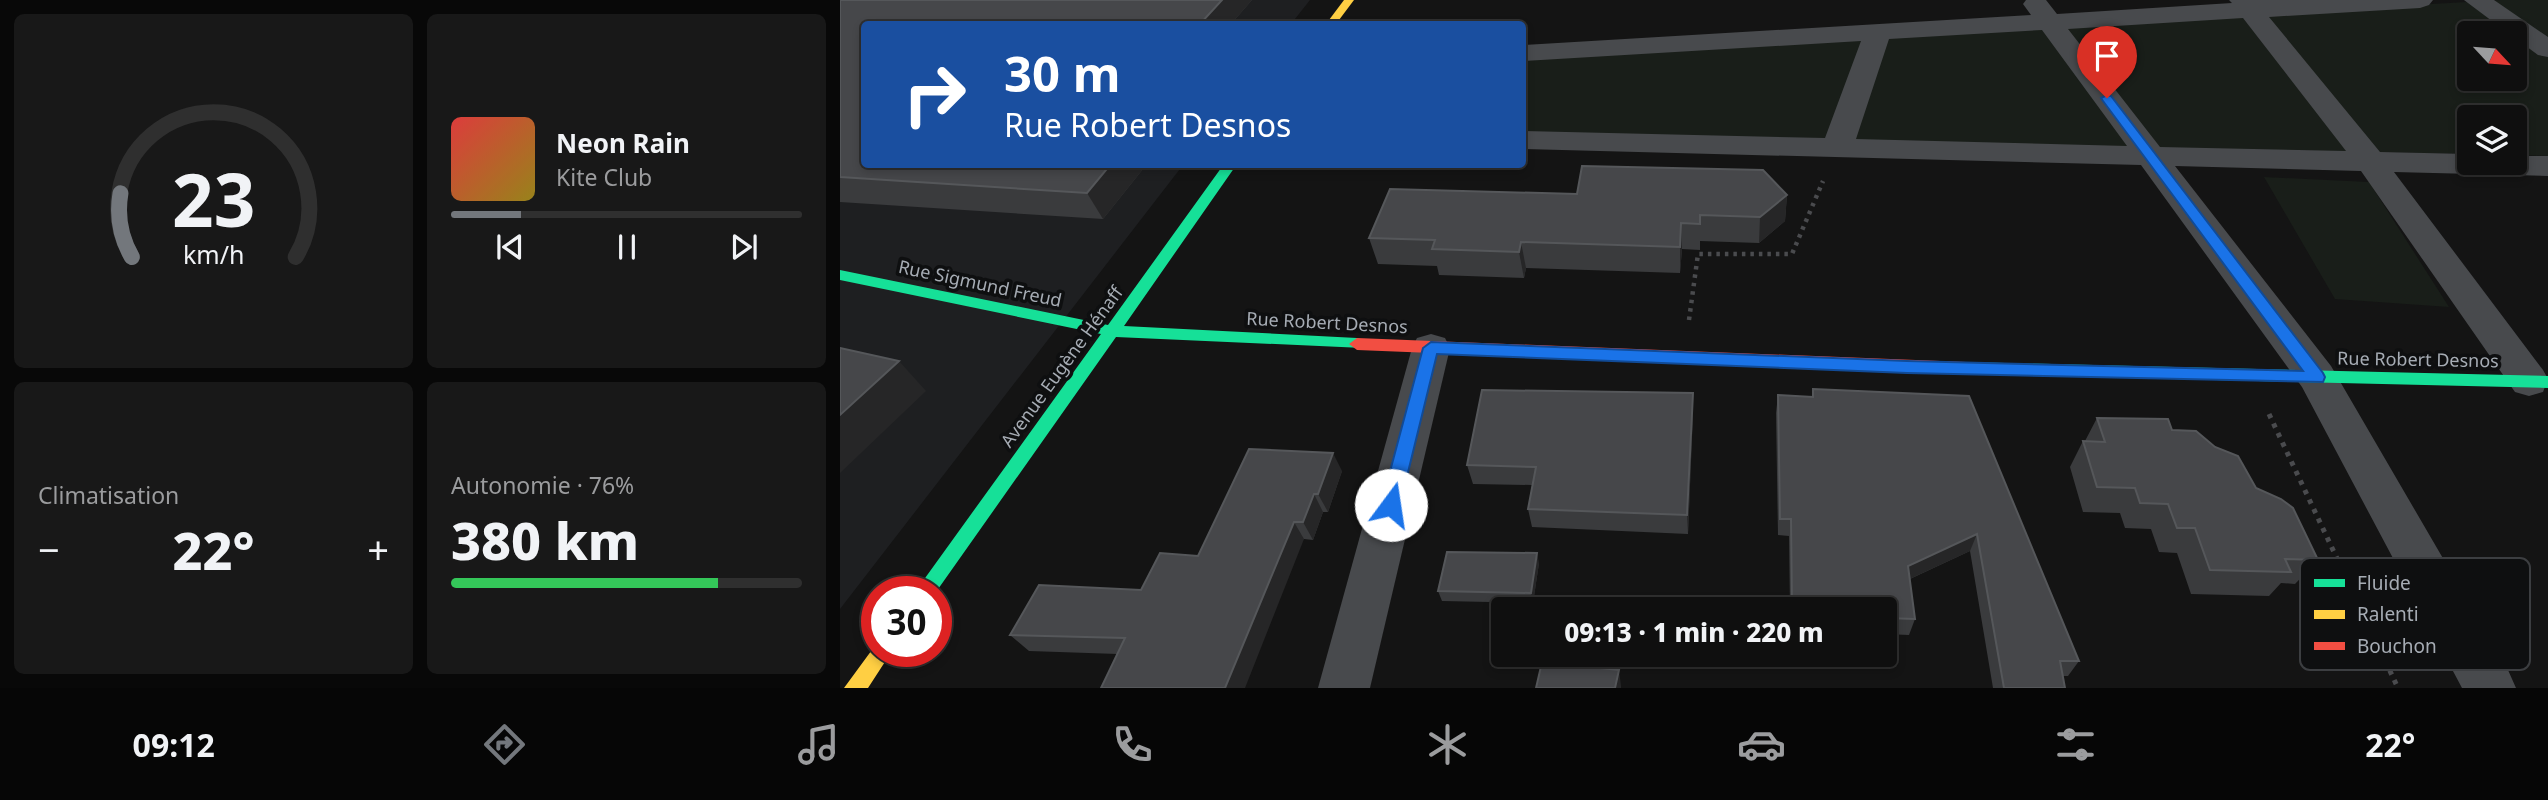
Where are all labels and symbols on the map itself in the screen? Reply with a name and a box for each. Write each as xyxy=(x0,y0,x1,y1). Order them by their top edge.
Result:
north arrow xyxy=(2457,21,2527,91)
pin xyxy=(2077,26,2137,98)
street label: Rue Sigmund Freud xyxy=(896,254,1064,312)
street label: Avenue Eugène Hénaff xyxy=(995,280,1129,452)
street label: Rue Robert Desnos xyxy=(1246,306,1408,338)
street label: Rue Robert Desnos xyxy=(2337,346,2499,372)
position arrow xyxy=(1354,468,1428,542)
legend xyxy=(2300,558,2530,670)
text: Fluide xyxy=(2357,570,2411,596)
speed limit sign: 30 xyxy=(861,576,952,667)
text: Ralenti xyxy=(2357,601,2419,627)
text: Bouchon xyxy=(2357,633,2437,659)

